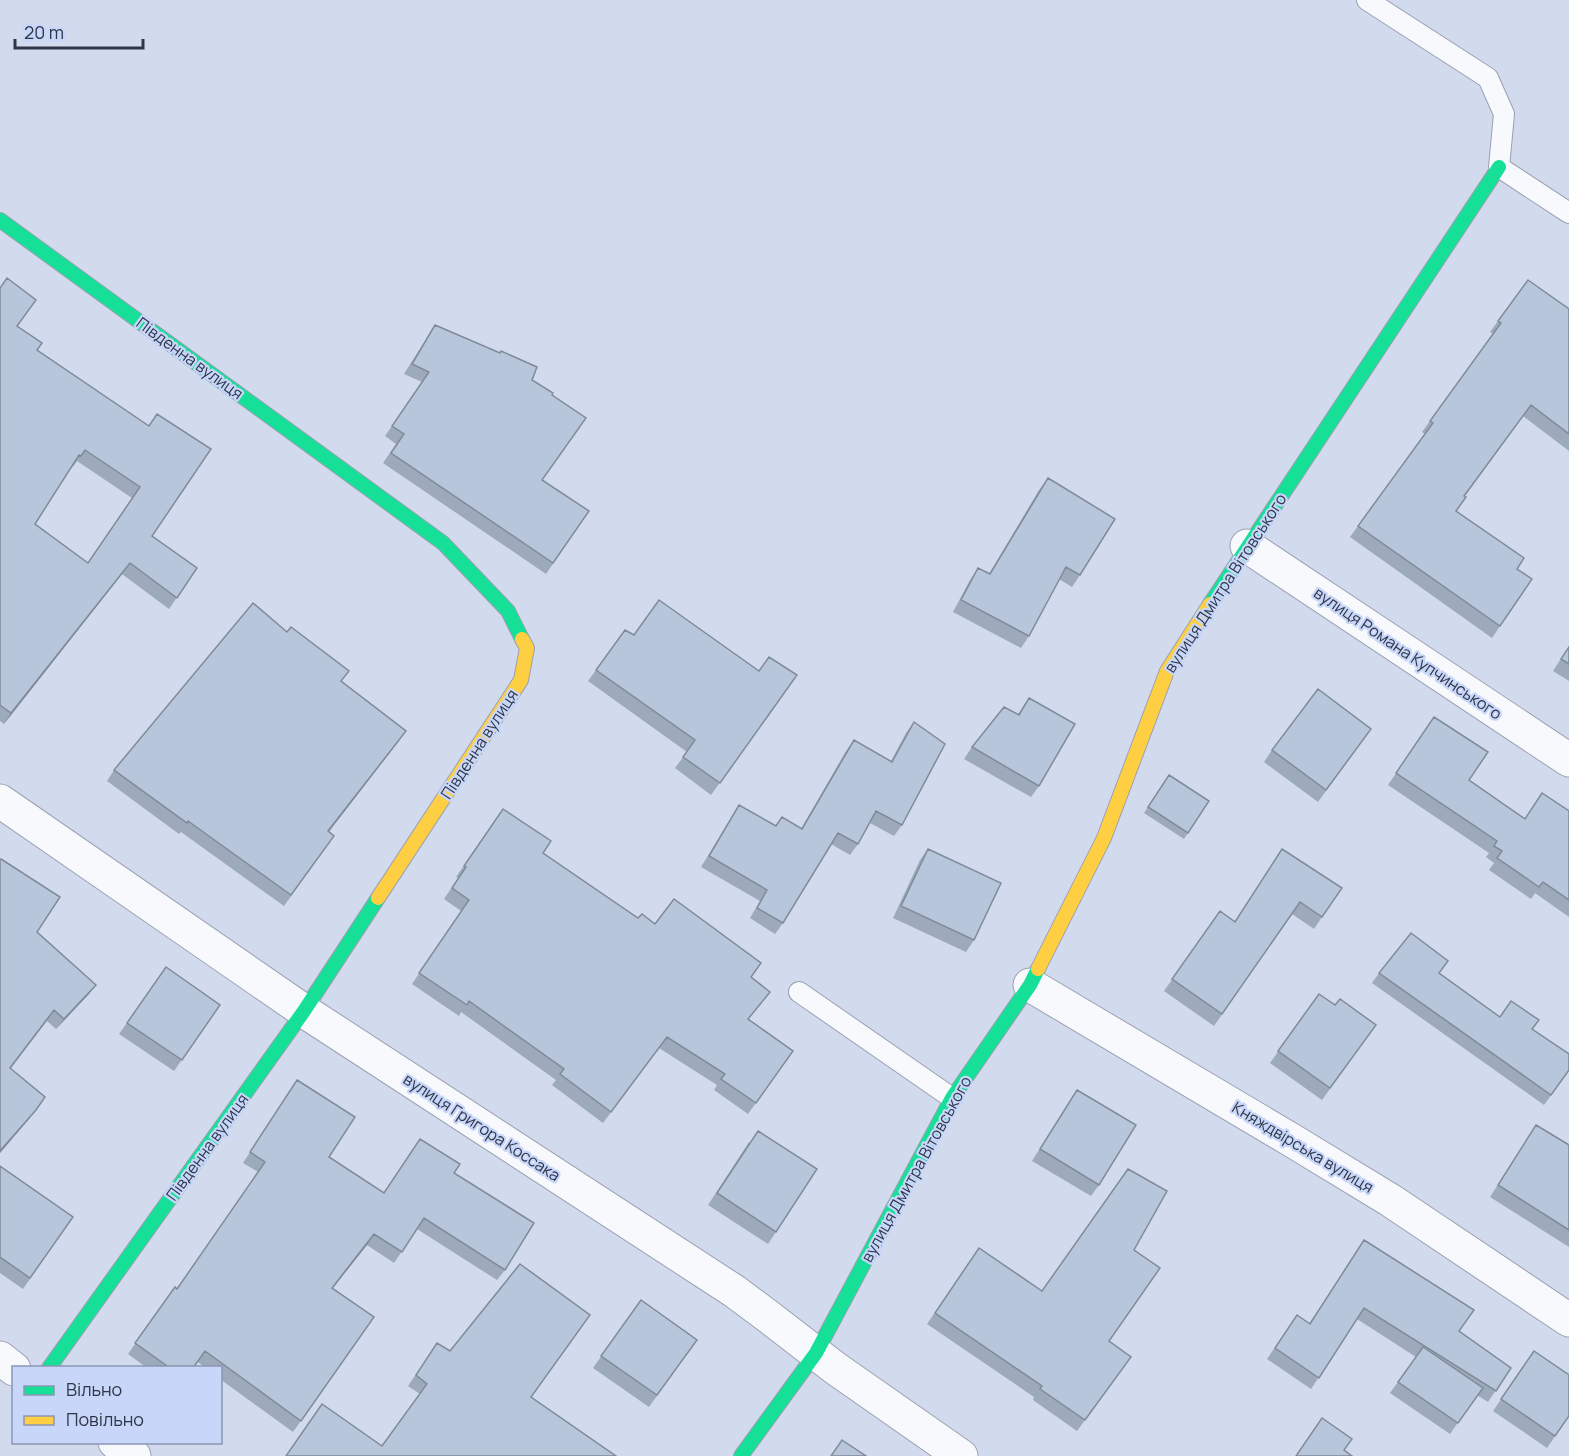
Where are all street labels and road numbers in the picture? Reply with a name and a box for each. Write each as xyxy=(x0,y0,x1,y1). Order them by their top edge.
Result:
street label: Південна вулиця xyxy=(132,312,248,404)
street label: вулиця Дмитра Вітовського xyxy=(1159,489,1291,677)
street label: вулиця Романа Купчинського xyxy=(1310,582,1506,724)
street label: Південна вулиця xyxy=(435,685,523,803)
street label: вулиця Григора Коссака xyxy=(399,1068,565,1186)
street label: вулиця Дмитра Вітовського xyxy=(856,1072,976,1266)
street label: Південна вулиця xyxy=(161,1089,253,1205)
street label: Княждвірська вулиця xyxy=(1228,1096,1378,1198)

